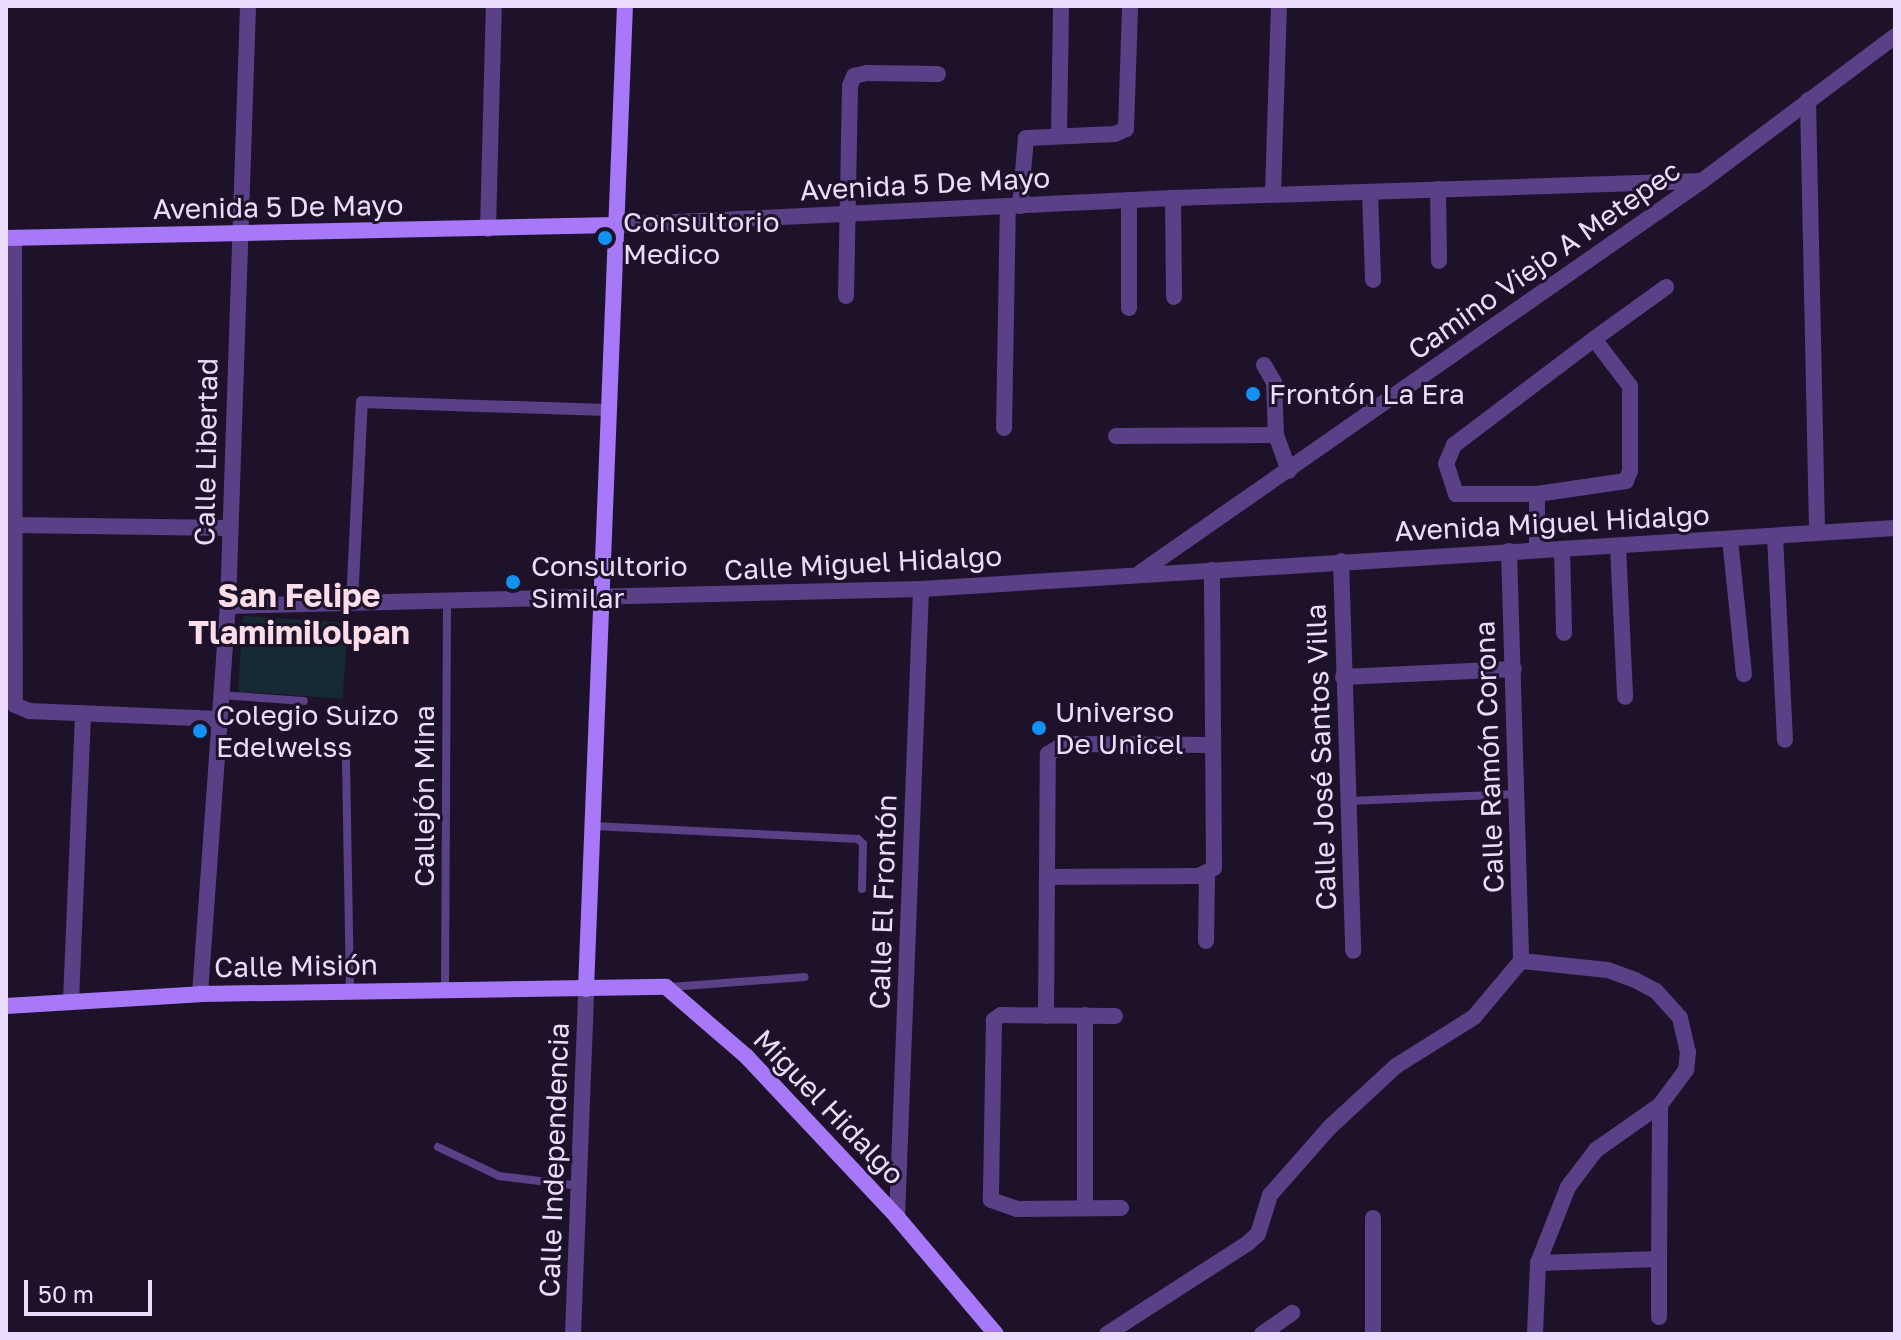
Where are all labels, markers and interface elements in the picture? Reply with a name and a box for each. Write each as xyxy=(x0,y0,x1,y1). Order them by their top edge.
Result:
street label: Camino Viejo A Metepec xyxy=(1402,153,1686,367)
street label: Avenida 5 De Mayo xyxy=(799,161,1051,207)
street label: Avenida 5 De Mayo xyxy=(152,188,404,226)
place label: Consultorio Medico xyxy=(623,205,779,271)
marker: Consultorio Medico xyxy=(594,227,616,249)
street label: Calle Libertad xyxy=(188,358,224,546)
place label: Frontón La Era xyxy=(1269,377,1465,411)
marker: Frontón La Era xyxy=(1244,385,1262,403)
street label: Avenida Miguel Hidalgo xyxy=(1394,498,1710,548)
street label: Calle Miguel Hidalgo xyxy=(723,539,1003,587)
place label: Consultorio Similar xyxy=(531,549,687,615)
marker: Consultorio Similar xyxy=(502,571,524,593)
district label: San Felipe Tlamimilolpan xyxy=(188,577,410,652)
street label: Calle José Santos Villa xyxy=(1299,603,1343,911)
street label: Calle Ramón Corona xyxy=(1467,620,1511,894)
place label: Universo De Unicel xyxy=(1055,695,1183,761)
place label: Colegio Suizo Edelwelss xyxy=(216,698,399,764)
street label: Callejón Mina xyxy=(407,705,441,887)
marker: Universo De Unicel xyxy=(1030,719,1048,737)
marker: Colegio Suizo Edelwelss xyxy=(191,722,209,740)
street label: Calle El Frontón xyxy=(862,794,904,1010)
street label: Calle Misión xyxy=(214,948,378,984)
street label: Calle Independencia xyxy=(532,1022,576,1298)
street label: Miguel Hidalgo xyxy=(747,1023,911,1191)
scale bar xyxy=(28,1264,156,1314)
text: 50 m xyxy=(38,1279,94,1308)

